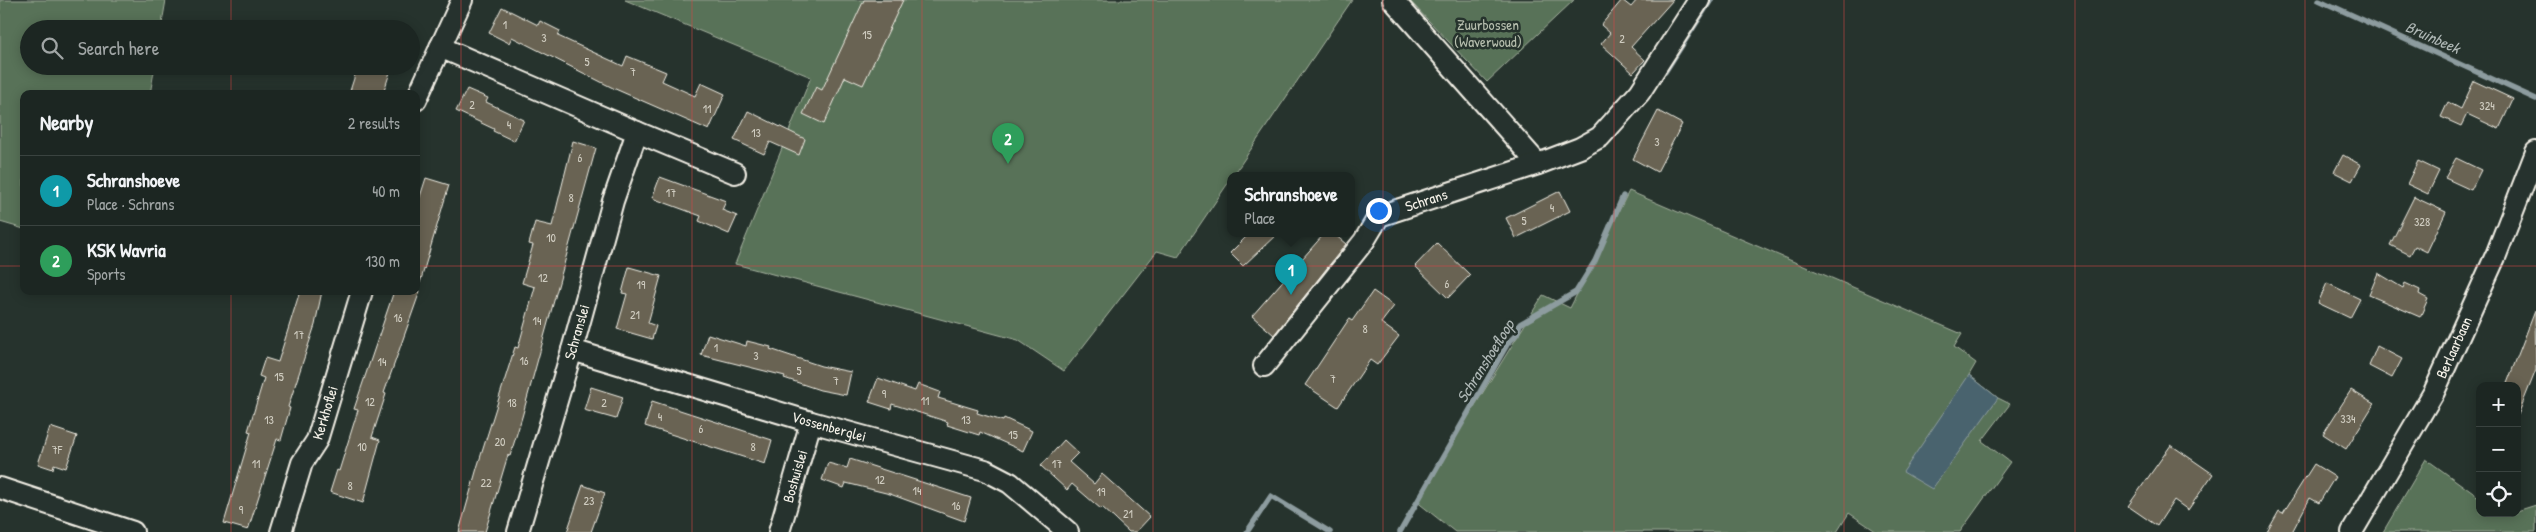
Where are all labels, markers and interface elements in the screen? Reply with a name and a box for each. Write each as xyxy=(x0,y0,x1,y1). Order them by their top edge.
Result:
park label: Zuurbossen (Waverwoud) xyxy=(1454,14,1522,52)
water label: Bruinbeek xyxy=(2402,15,2465,59)
house number: 1 xyxy=(503,16,507,33)
search box xyxy=(20,20,420,75)
house number: 15 xyxy=(862,26,872,43)
house number: 3 xyxy=(541,29,547,46)
house number: 2 xyxy=(1619,30,1625,47)
icon: search xyxy=(38,34,66,62)
text: Search here xyxy=(78,35,159,61)
house number: 5 xyxy=(584,53,590,70)
house number: 7 xyxy=(630,63,636,80)
house number: 2 xyxy=(469,96,475,113)
house number: 324 xyxy=(2479,97,2495,114)
house number: 11 xyxy=(703,100,711,117)
text: Nearby xyxy=(40,108,93,137)
text: 2 results xyxy=(348,112,400,134)
house number: 4 xyxy=(507,116,512,133)
pin: 2 xyxy=(992,123,1024,164)
house number: 13 xyxy=(751,124,761,141)
house number: 3 xyxy=(1654,133,1660,150)
house number: 6 xyxy=(578,149,583,166)
text: Schranshoeve xyxy=(87,167,180,193)
popup xyxy=(1227,172,1355,237)
text: 1 xyxy=(53,180,59,202)
text: 40 m xyxy=(372,180,400,202)
text: Schranshoeve xyxy=(1244,181,1338,207)
street label: Schrans xyxy=(1402,183,1450,217)
house number: 17 xyxy=(666,184,676,201)
house number: 8 xyxy=(568,189,574,206)
text: Place · Schrans xyxy=(87,193,174,215)
your location xyxy=(1366,198,1392,224)
house number: 4 xyxy=(1550,199,1555,216)
text: Place xyxy=(1244,207,1275,229)
house number: 5 xyxy=(1521,212,1527,229)
house number: 328 xyxy=(2414,213,2430,230)
house number: 10 xyxy=(546,229,556,246)
text: KSK Wavria xyxy=(87,237,166,263)
text: 2 xyxy=(52,250,60,272)
text: 130 m xyxy=(365,250,400,272)
pin: 1 xyxy=(1275,254,1307,295)
text: Sports xyxy=(87,263,125,285)
house number: 12 xyxy=(538,269,548,286)
house number: 6 xyxy=(1445,275,1450,292)
house number: 19 xyxy=(637,276,646,293)
street label: Schranslei xyxy=(559,302,594,362)
house number: 21 xyxy=(630,306,640,323)
house number: 16 xyxy=(393,309,403,326)
house number: 14 xyxy=(533,312,542,329)
street label: Berlaarbaan xyxy=(2431,313,2477,382)
water label: Schranshoefloop xyxy=(1451,315,1520,407)
house number: 8 xyxy=(1362,320,1368,337)
house number: 17 xyxy=(294,326,304,343)
house number: 1 xyxy=(714,339,718,356)
house number: 3 xyxy=(753,347,759,364)
house number: 16 xyxy=(519,352,529,369)
house number: 14 xyxy=(378,353,387,370)
house number: 5 xyxy=(796,362,802,379)
house number: 15 xyxy=(274,368,284,385)
house number: 7 xyxy=(1330,370,1336,387)
house number: 7 xyxy=(833,372,839,389)
map controls xyxy=(2476,382,2521,517)
button: + xyxy=(2476,382,2521,427)
street label: Kerkhoflei xyxy=(307,383,343,442)
house number: 9 xyxy=(882,385,887,402)
house number: 11 xyxy=(921,392,929,409)
house number: 12 xyxy=(365,393,375,410)
house number: 18 xyxy=(507,394,517,411)
house number: 2 xyxy=(601,394,607,411)
street label: Vossenberglei xyxy=(789,406,869,447)
house number: 4 xyxy=(658,408,663,425)
house number: 334 xyxy=(2340,410,2356,427)
house number: 13 xyxy=(264,411,274,428)
house number: 13 xyxy=(961,411,971,428)
house number: 6 xyxy=(699,420,704,437)
house number: 15 xyxy=(1008,426,1018,443)
button: − xyxy=(2476,427,2521,472)
house number: 20 xyxy=(495,433,506,450)
house number: 10 xyxy=(357,438,367,455)
house number: 8 xyxy=(750,438,756,455)
house number: 7F xyxy=(52,441,63,458)
street label: Boshuislei xyxy=(777,447,812,505)
house number: 11 xyxy=(252,455,260,472)
house number: 17 xyxy=(1052,455,1062,472)
house number: 12 xyxy=(875,471,885,488)
button: locate xyxy=(2476,472,2521,517)
house number: 22 xyxy=(480,474,492,491)
house number: 8 xyxy=(347,477,353,494)
house number: 14 xyxy=(913,482,922,499)
house number: 19 xyxy=(1097,483,1106,500)
house number: 23 xyxy=(584,492,595,509)
house number: 16 xyxy=(951,497,961,514)
house number: 9 xyxy=(239,501,244,518)
house number: 21 xyxy=(1123,505,1133,522)

